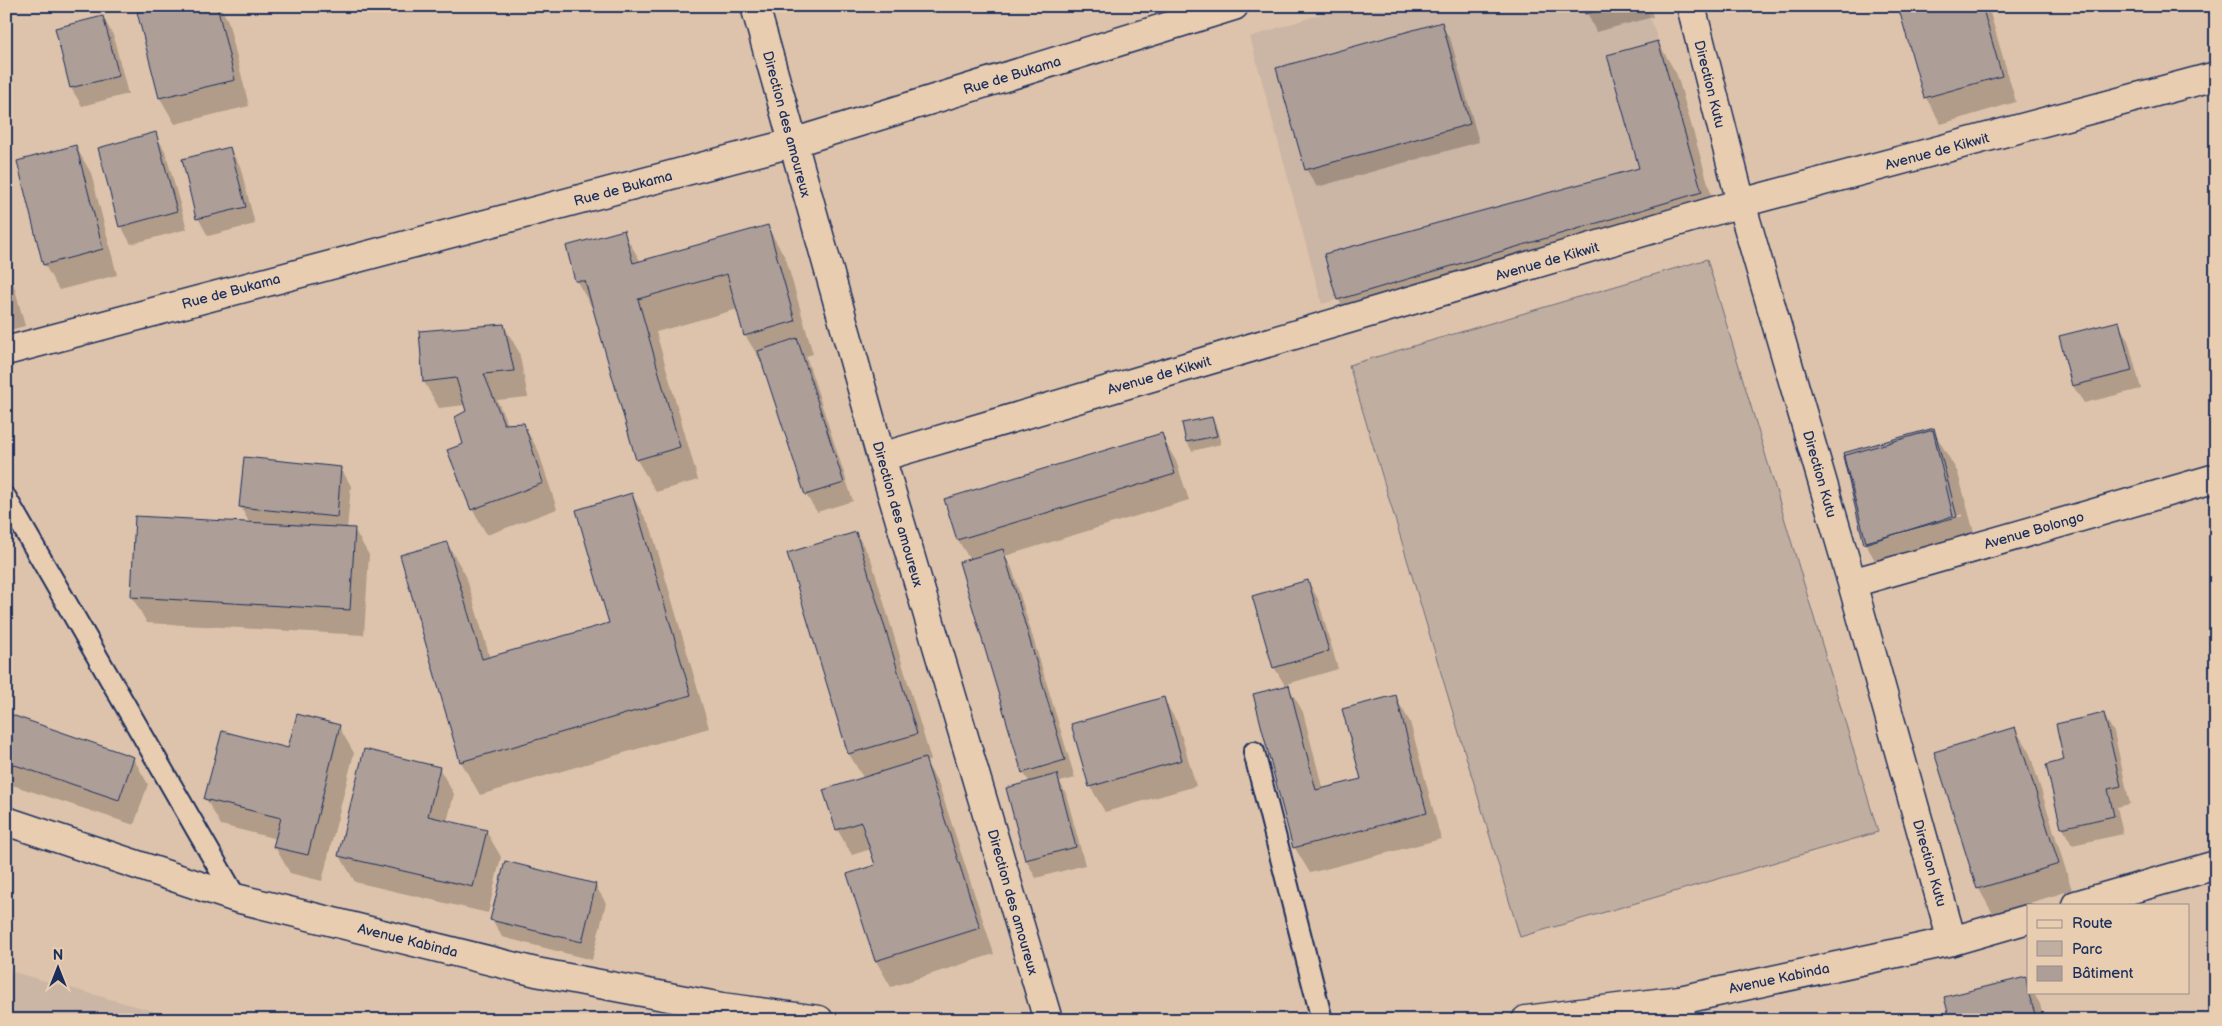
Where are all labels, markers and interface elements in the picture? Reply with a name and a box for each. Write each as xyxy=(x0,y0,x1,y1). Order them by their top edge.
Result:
street label: Direction Kutu xyxy=(1690,38,1729,130)
street label: Direction des amoureux xyxy=(759,49,814,200)
street label: Rue de Bukama xyxy=(961,53,1063,98)
street label: Avenue de Kikwit xyxy=(1883,129,1992,174)
street label: Rue de Bukama xyxy=(572,167,674,210)
street label: Avenue de Kikwit xyxy=(1493,238,1602,284)
street label: Rue de Bukama xyxy=(180,270,282,313)
street label: Avenue de Kikwit xyxy=(1105,352,1214,398)
street label: Direction Kutu xyxy=(1799,429,1840,520)
street label: Direction des amoureux xyxy=(869,439,927,589)
street label: Avenue Bolongo xyxy=(1982,508,2086,553)
street label: Direction Kutu xyxy=(1909,818,1950,909)
street label: Direction des amoureux xyxy=(984,827,1042,977)
legend xyxy=(2027,904,2190,994)
text: Route xyxy=(2072,914,2113,933)
street label: Avenue Kabinda xyxy=(356,920,460,961)
text: Parc xyxy=(2072,940,2102,959)
north arrow xyxy=(32,944,82,994)
text: N xyxy=(53,947,63,964)
street label: Avenue Kabinda xyxy=(1727,959,1831,997)
text: Bâtiment xyxy=(2072,964,2134,983)

